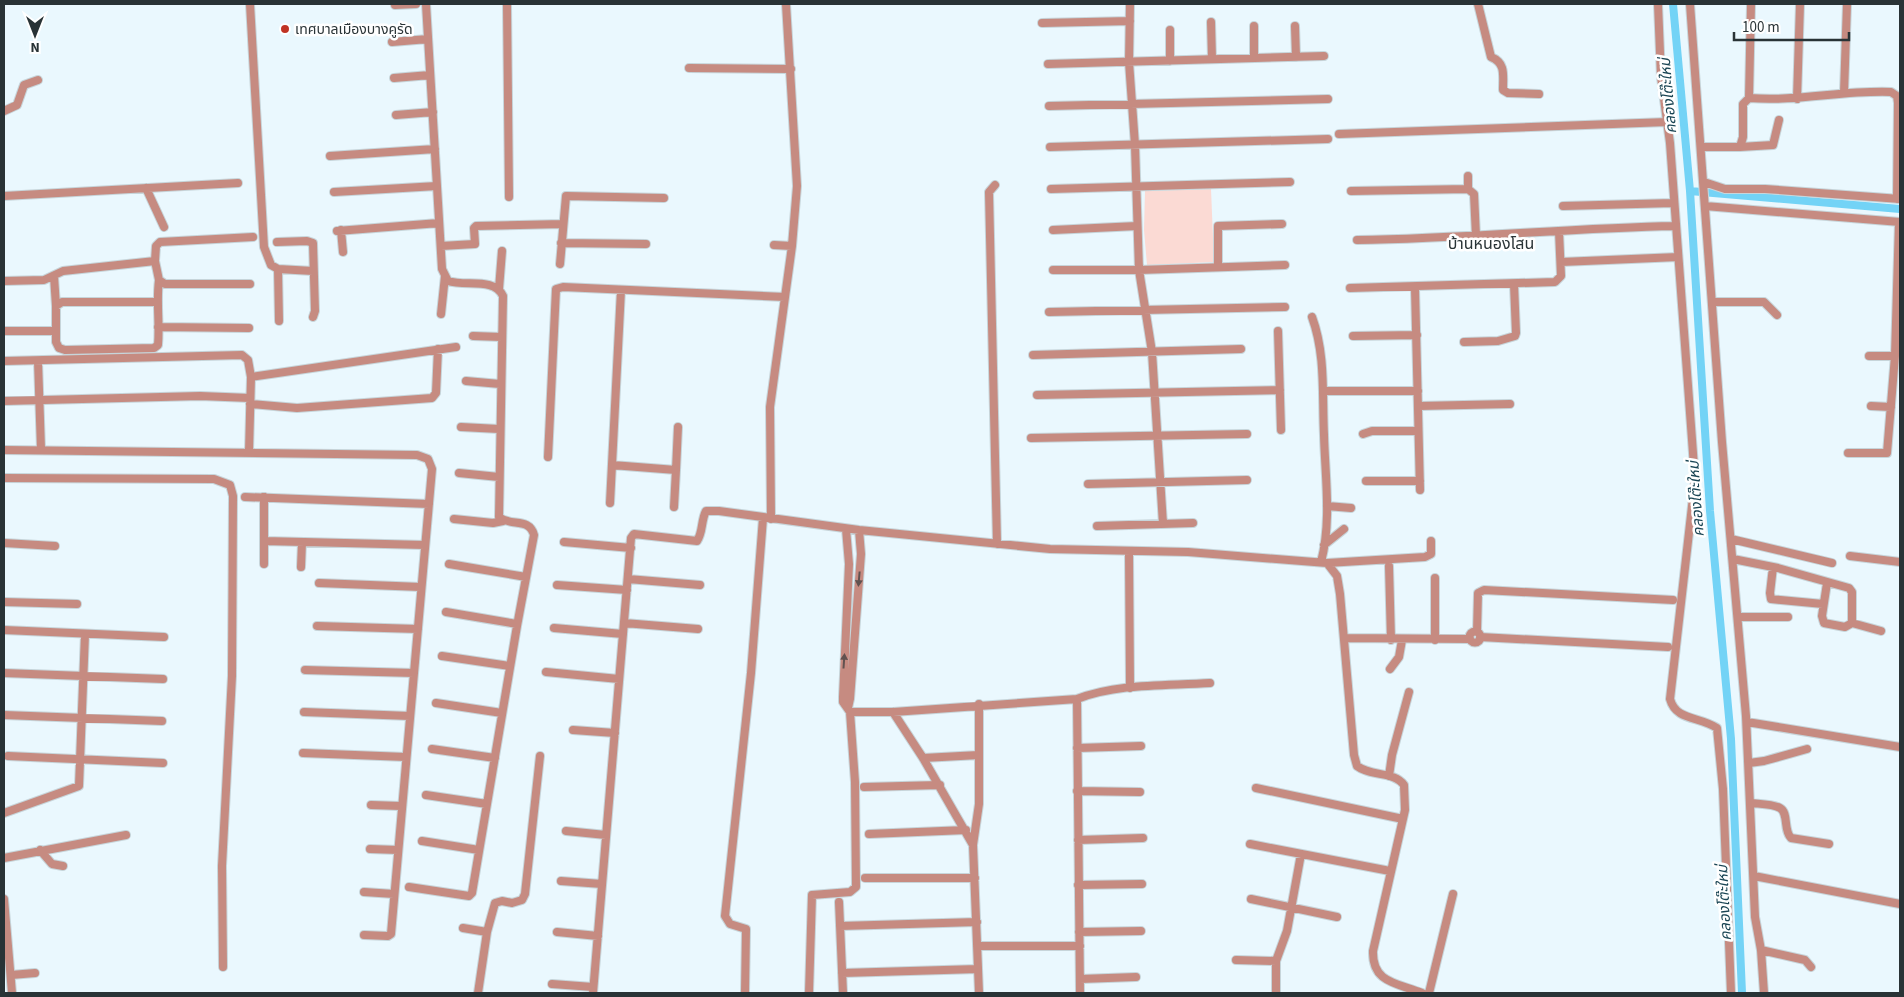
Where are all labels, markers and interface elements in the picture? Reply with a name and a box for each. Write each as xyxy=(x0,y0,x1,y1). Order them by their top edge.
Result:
north arrow xyxy=(10,10,60,60)
scale bar xyxy=(1734,10,1849,42)
text: 100 m xyxy=(1742,17,1780,38)
place label: เทศบาลเมืองบางคูรัด xyxy=(295,20,413,40)
marker: เทศบาลเมืองบางคูรัด xyxy=(279,23,291,35)
text: N xyxy=(30,37,40,57)
water label: คลองโต๊ะใหม่ xyxy=(1655,55,1682,135)
district label: บ้านหนองโสน xyxy=(1448,233,1534,255)
water label: คลองโต๊ะใหม่ xyxy=(1683,458,1710,538)
one-way arrow xyxy=(855,571,863,587)
one-way arrow xyxy=(840,653,848,669)
water label: คลองโต๊ะใหม่ xyxy=(1712,862,1737,941)

